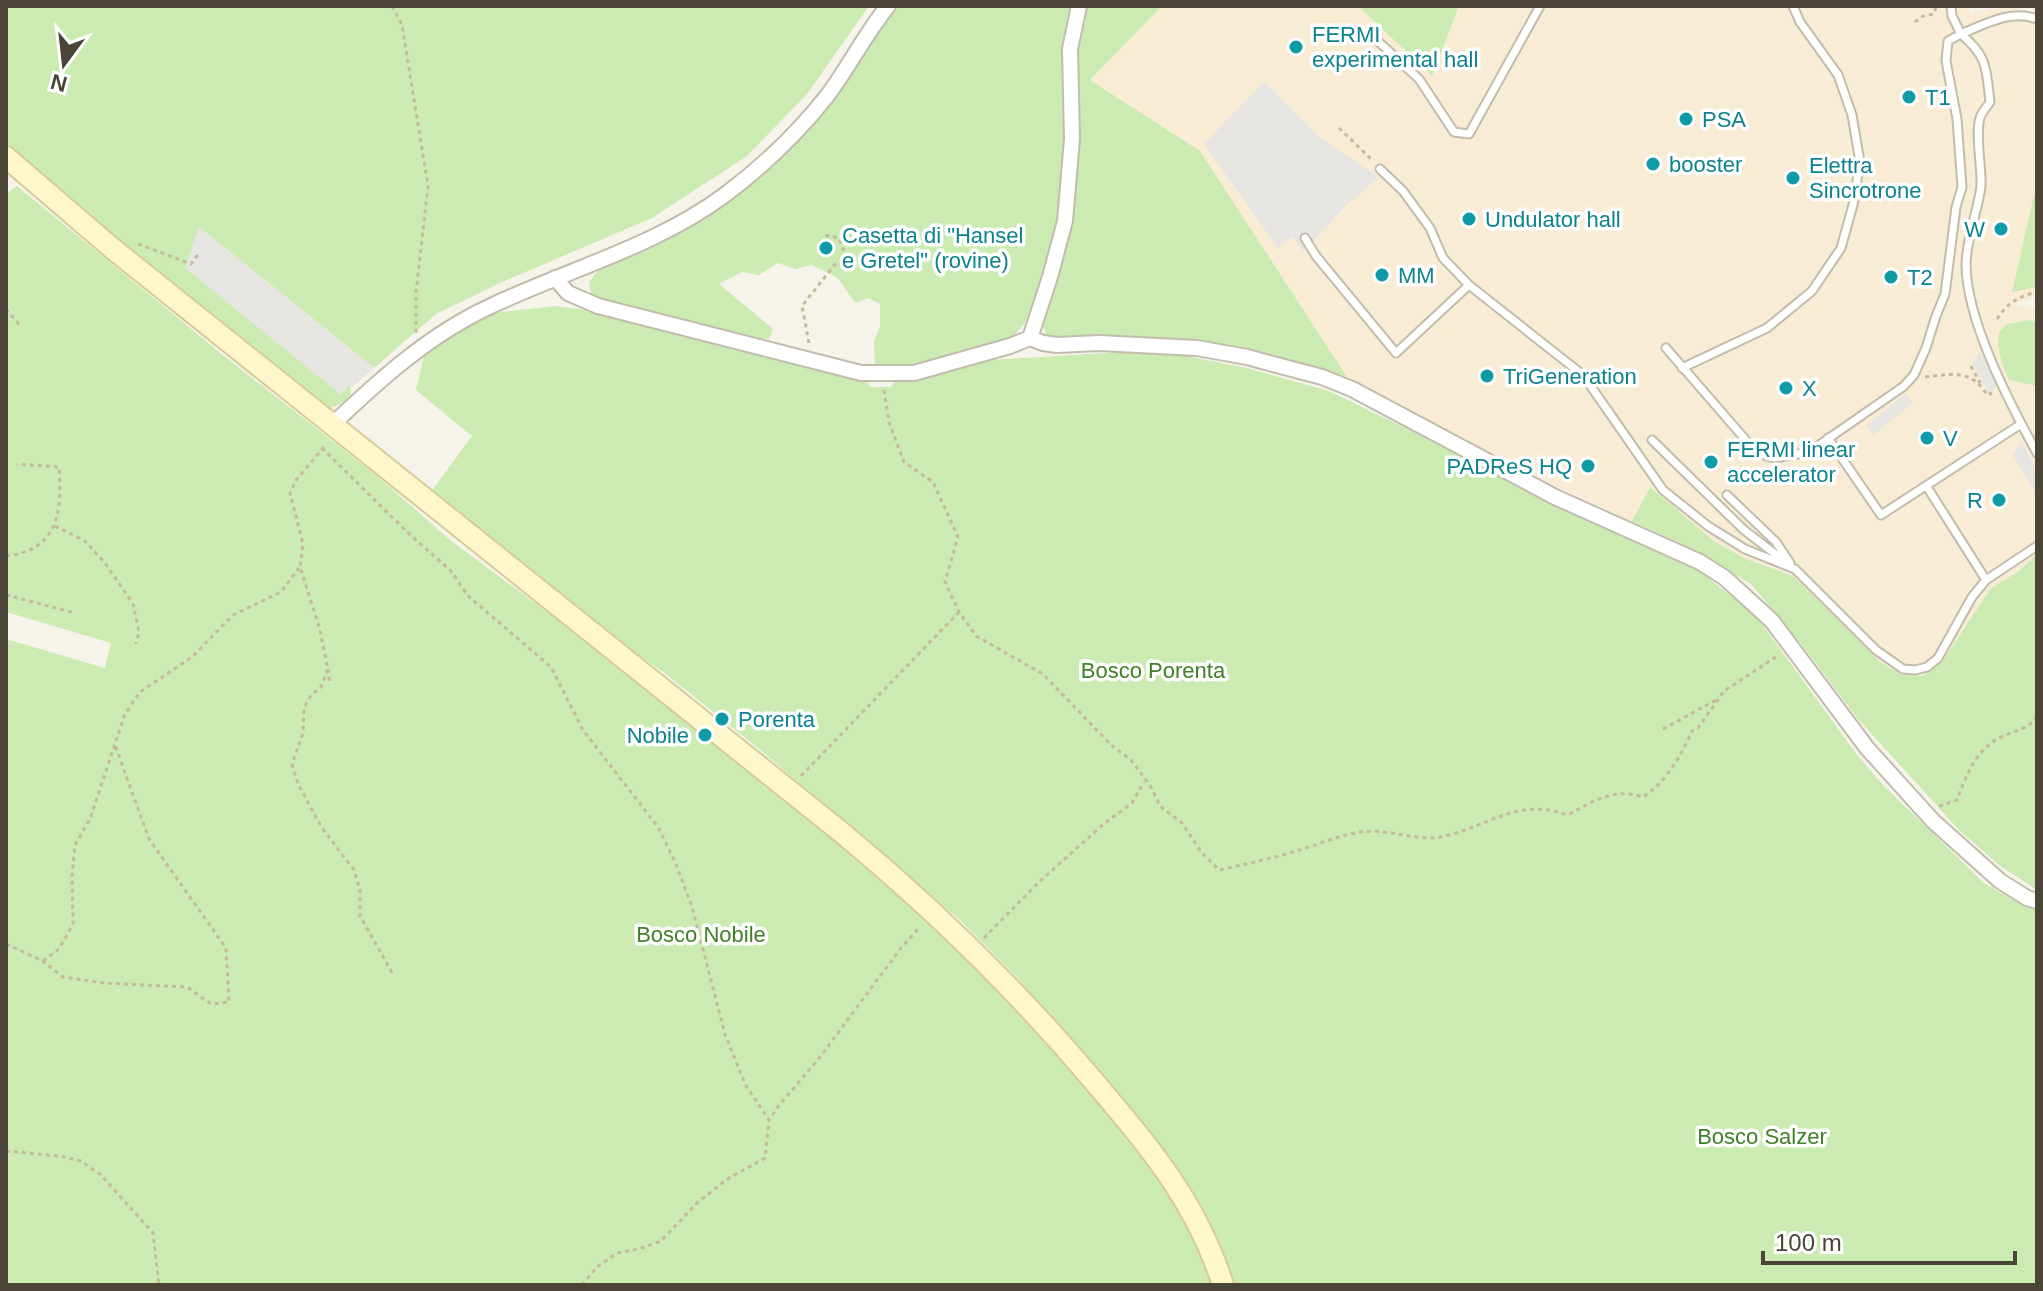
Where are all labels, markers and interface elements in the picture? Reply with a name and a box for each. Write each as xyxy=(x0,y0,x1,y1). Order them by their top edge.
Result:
place label: FERMI experimental hall xyxy=(1312,22,1478,72)
north arrow xyxy=(24,24,104,104)
marker: FERMI experimental hall xyxy=(1287,38,1305,56)
text: N xyxy=(48,69,70,97)
place label: T1 xyxy=(1925,85,1951,110)
marker: T1 xyxy=(1900,88,1918,106)
place label: PSA xyxy=(1702,107,1746,132)
marker: PSA xyxy=(1677,110,1695,128)
place label: booster xyxy=(1669,152,1742,177)
place label: Elettra Sincrotrone xyxy=(1809,153,1922,203)
marker: booster xyxy=(1644,155,1662,173)
marker: Elettra Sincrotrone xyxy=(1784,169,1802,187)
place label: Undulator hall xyxy=(1485,207,1621,232)
marker: Undulator hall xyxy=(1460,210,1478,228)
place label: W xyxy=(1964,217,1985,242)
marker: W xyxy=(1992,220,2010,238)
place label: Casetta di "Hansel e Gretel" (rovine) xyxy=(842,223,1023,273)
marker: Casetta di "Hansel e Gretel" (rovine) xyxy=(817,239,835,257)
place label: MM xyxy=(1398,263,1435,288)
place label: T2 xyxy=(1907,265,1933,290)
marker: MM xyxy=(1373,266,1391,284)
marker: T2 xyxy=(1882,268,1900,286)
place label: TriGeneration xyxy=(1503,364,1637,389)
marker: TriGeneration xyxy=(1478,367,1496,385)
place label: X xyxy=(1802,376,1817,401)
marker: X xyxy=(1777,379,1795,397)
place label: V xyxy=(1943,426,1958,451)
marker: V xyxy=(1918,429,1936,447)
place label: FERMI linear accelerator xyxy=(1727,437,1855,487)
marker: FERMI linear accelerator xyxy=(1702,453,1720,471)
place label: PADReS HQ xyxy=(1446,454,1572,479)
marker: PADReS HQ xyxy=(1579,457,1597,475)
place label: R xyxy=(1967,488,1983,513)
marker: R xyxy=(1990,491,2008,509)
park label: Bosco Porenta xyxy=(1081,658,1226,683)
place label: Porenta xyxy=(738,707,816,732)
marker: Porenta xyxy=(713,710,731,728)
place label: Nobile xyxy=(627,723,689,748)
marker: Nobile xyxy=(696,726,714,744)
park label: Bosco Nobile xyxy=(636,922,766,947)
park label: Bosco Salzer xyxy=(1697,1124,1827,1149)
scale bar xyxy=(1763,1215,2015,1265)
text: 100 m xyxy=(1775,1229,1842,1256)

